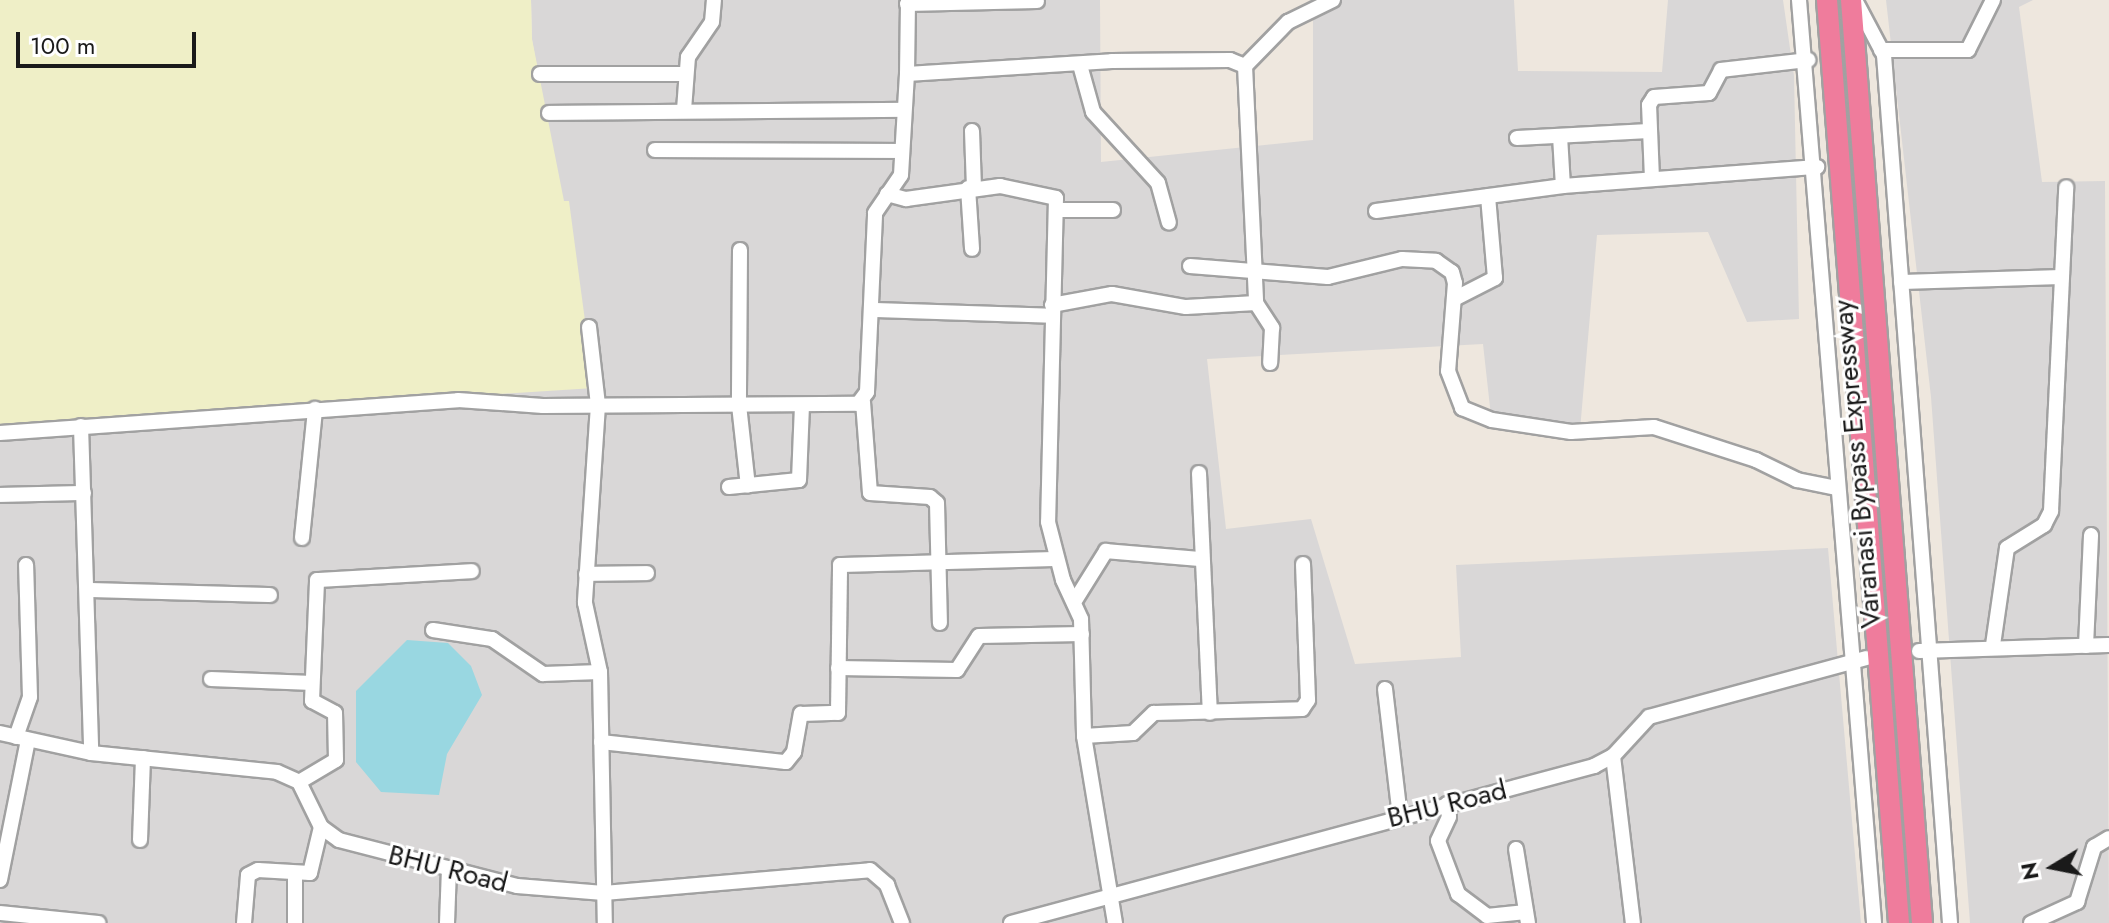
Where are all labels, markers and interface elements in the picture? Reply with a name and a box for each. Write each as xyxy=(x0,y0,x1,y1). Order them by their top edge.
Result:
scale bar xyxy=(20,16,200,66)
text: 100 m xyxy=(30,28,96,63)
street label: Varanasi Bypass Expressway xyxy=(1826,298,1888,630)
street label: BHU Road xyxy=(1384,773,1510,835)
north arrow xyxy=(2013,827,2093,907)
street label: BHU Road xyxy=(385,838,511,900)
text: N xyxy=(2012,860,2047,883)

